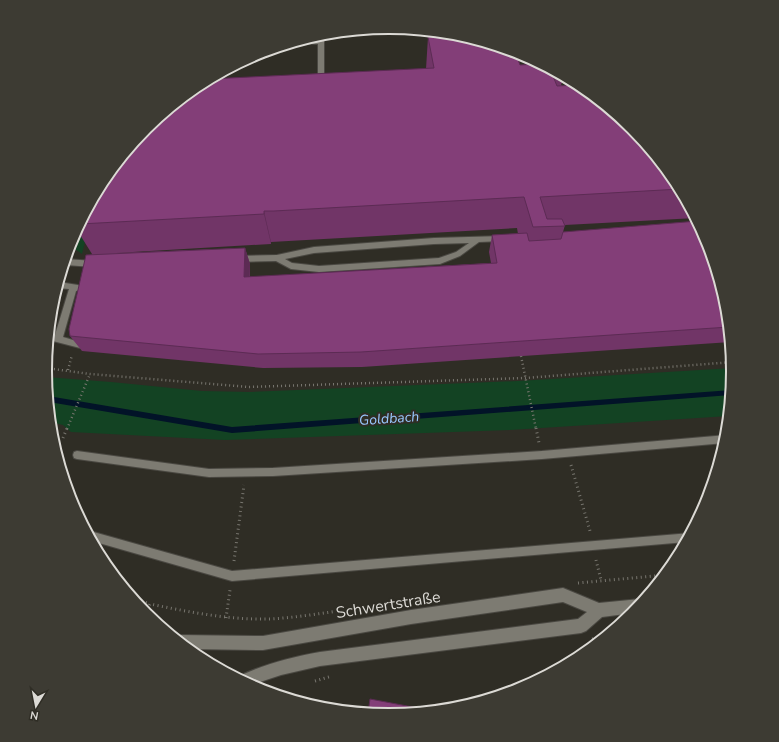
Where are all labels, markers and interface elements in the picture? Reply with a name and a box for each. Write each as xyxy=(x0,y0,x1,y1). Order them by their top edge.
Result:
water label: Goldbach xyxy=(358,407,420,430)
street label: Schwertstraße xyxy=(334,586,442,624)
north arrow xyxy=(16,686,56,726)
text: N xyxy=(29,707,40,723)

